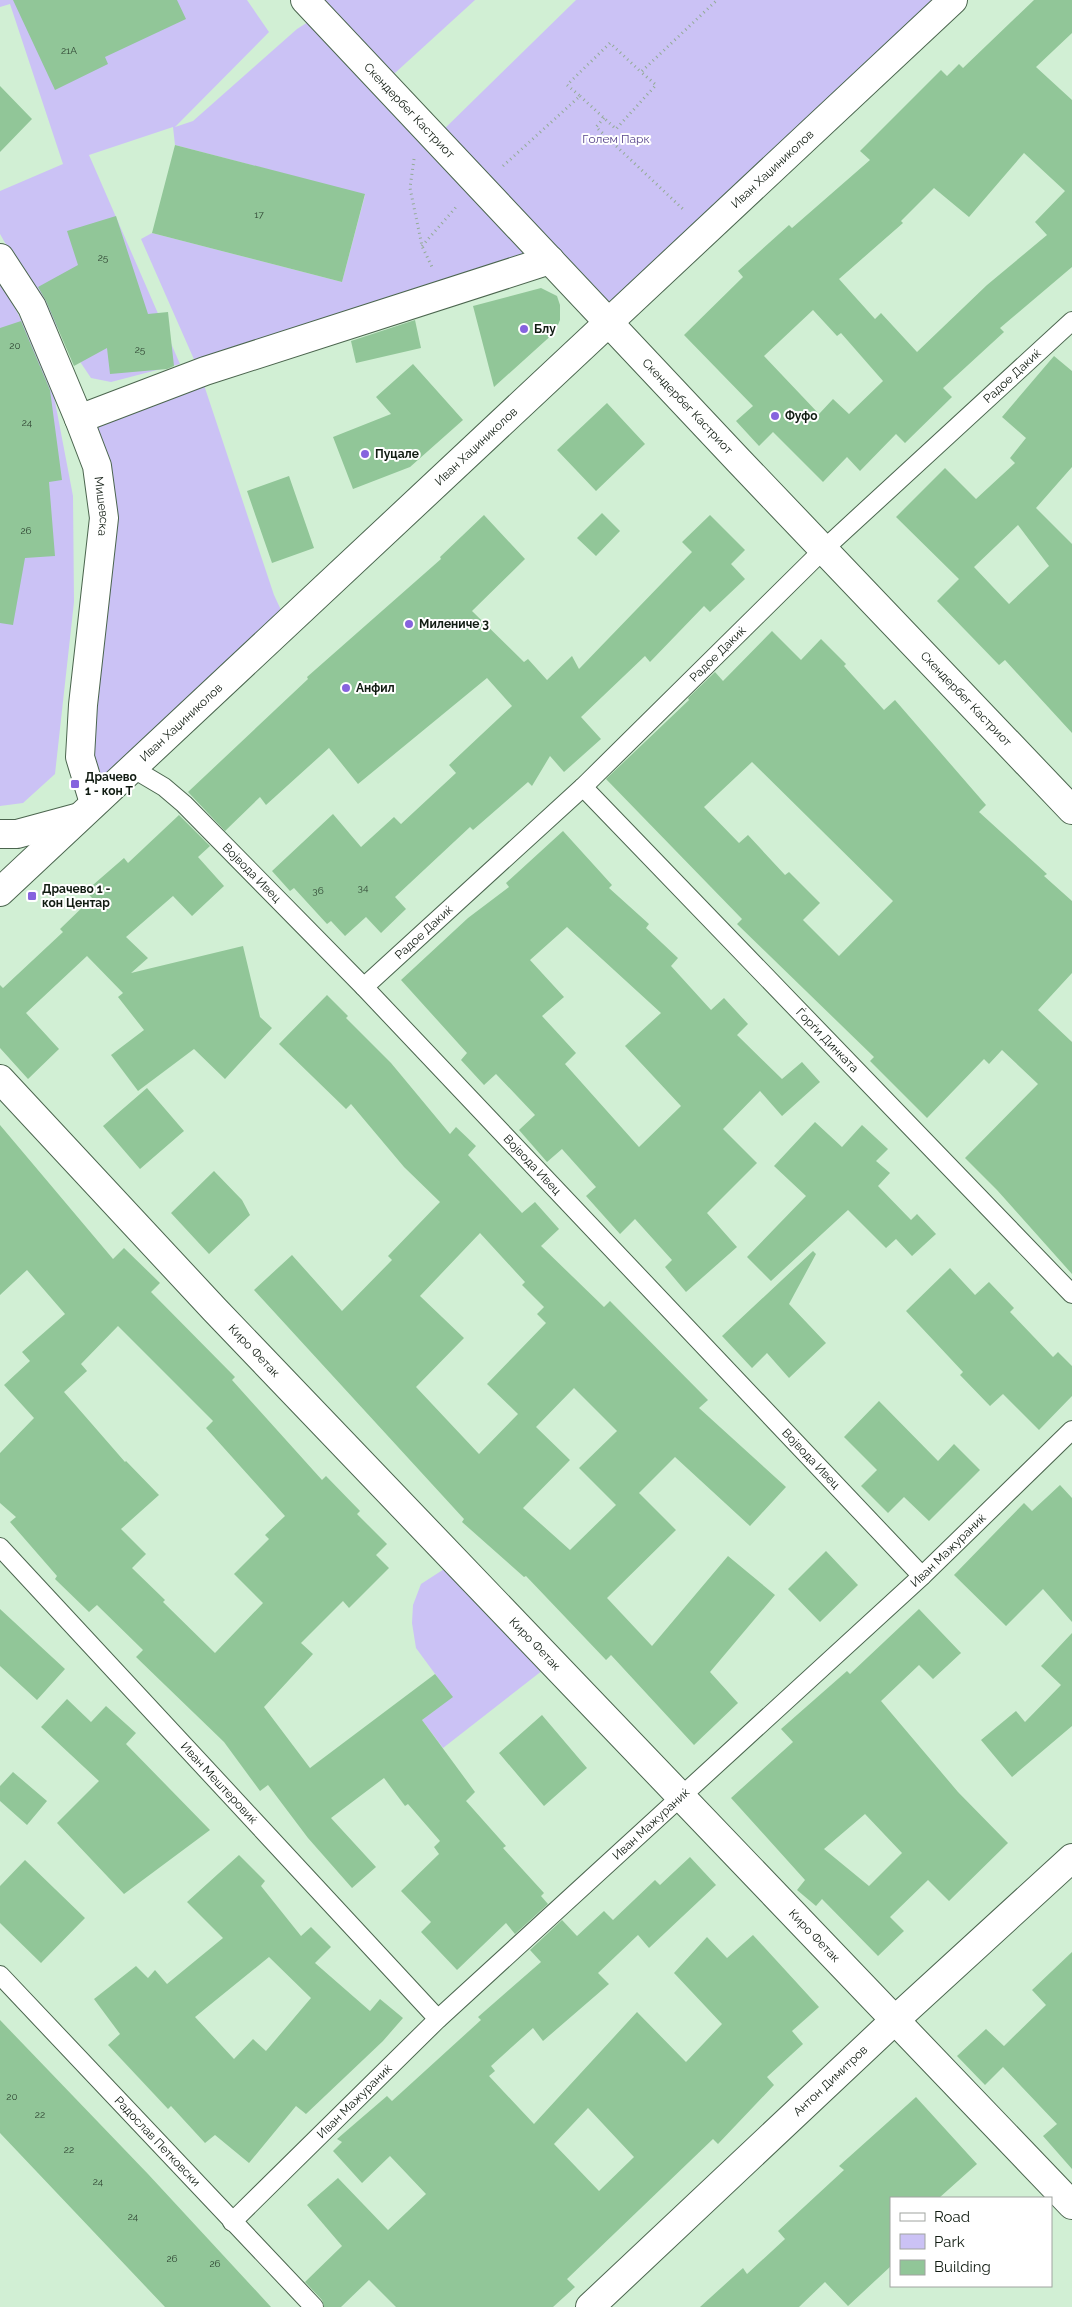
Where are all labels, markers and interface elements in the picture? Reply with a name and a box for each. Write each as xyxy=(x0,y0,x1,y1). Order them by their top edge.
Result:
house number: 21А xyxy=(61,45,77,56)
street label: Скендербег Кастриот xyxy=(361,60,458,161)
street label: Иван Хаџиниколов xyxy=(728,127,817,211)
park label: Голем Парк xyxy=(582,132,650,146)
house number: 17 xyxy=(254,209,264,220)
house number: 25 xyxy=(98,252,109,263)
place label: Блу xyxy=(534,322,556,336)
marker: Блу xyxy=(518,323,530,335)
house number: 20 xyxy=(9,340,21,351)
house number: 25 xyxy=(135,344,146,355)
street label: Радое Дакиќ xyxy=(981,346,1044,406)
street label: Скендербег Кастриот xyxy=(639,356,736,457)
street label: Иван Хаџиниколов xyxy=(432,405,520,488)
place label: Фуфо xyxy=(785,409,817,423)
marker: Фуфо xyxy=(769,410,781,422)
house number: 24 xyxy=(22,417,33,428)
place label: Пуцале xyxy=(375,447,419,461)
marker: Пуцале xyxy=(359,448,371,460)
street label: Мишевска xyxy=(91,476,111,537)
house number: 26 xyxy=(20,525,32,536)
place label: Милениче 3 xyxy=(419,617,489,631)
marker: Милениче 3 xyxy=(403,618,415,630)
street label: Радое Дакиќ xyxy=(687,623,749,685)
street label: Скендербег Кастриот xyxy=(918,649,1015,749)
street label: Иван Хаџиниколов xyxy=(137,681,225,764)
place label: Анфил xyxy=(356,681,395,695)
marker: Анфил xyxy=(340,682,352,694)
place label: Драчево 1 - кон T xyxy=(85,770,137,798)
marker: Драчево 1 - кон T xyxy=(69,778,81,790)
street label: Војвода Ивец xyxy=(220,840,284,905)
place label: Драчево 1 - кон Центар xyxy=(42,882,111,910)
house number: 34 xyxy=(358,882,369,893)
house number: 36 xyxy=(312,885,324,896)
marker: Драчево 1 - кон Центар xyxy=(26,890,38,902)
street label: Радое Дакиќ xyxy=(392,902,456,962)
street label: Ѓорѓи Динката xyxy=(793,1005,862,1075)
street label: Војвода Ивец xyxy=(501,1132,564,1198)
street label: Киро Фетак xyxy=(226,1321,282,1380)
street label: Војвода Ивец xyxy=(779,1426,843,1492)
street label: Иван Мажураниќ xyxy=(908,1511,989,1590)
street label: Киро Фетак xyxy=(506,1615,563,1673)
street label: Иван Мештеровиќ xyxy=(178,1739,260,1827)
street label: Иван Мажураниќ xyxy=(610,1785,692,1863)
street label: Киро Фетак xyxy=(786,1907,843,1965)
street label: Антон Димитров xyxy=(790,2043,870,2119)
street label: Иван Мажураниќ xyxy=(314,2061,395,2141)
house number: 20 xyxy=(6,2091,18,2102)
street label: Радослав Петковски xyxy=(112,2094,203,2189)
house number: 22 xyxy=(35,2109,45,2120)
house number: 22 xyxy=(64,2144,74,2155)
house number: 24 xyxy=(93,2176,104,2187)
legend xyxy=(890,2197,1052,2287)
text: Road xyxy=(934,2208,970,2226)
house number: 24 xyxy=(128,2211,139,2222)
text: Park xyxy=(934,2233,965,2251)
house number: 26 xyxy=(166,2253,178,2264)
house number: 26 xyxy=(209,2258,221,2269)
text: Building xyxy=(934,2258,991,2276)

